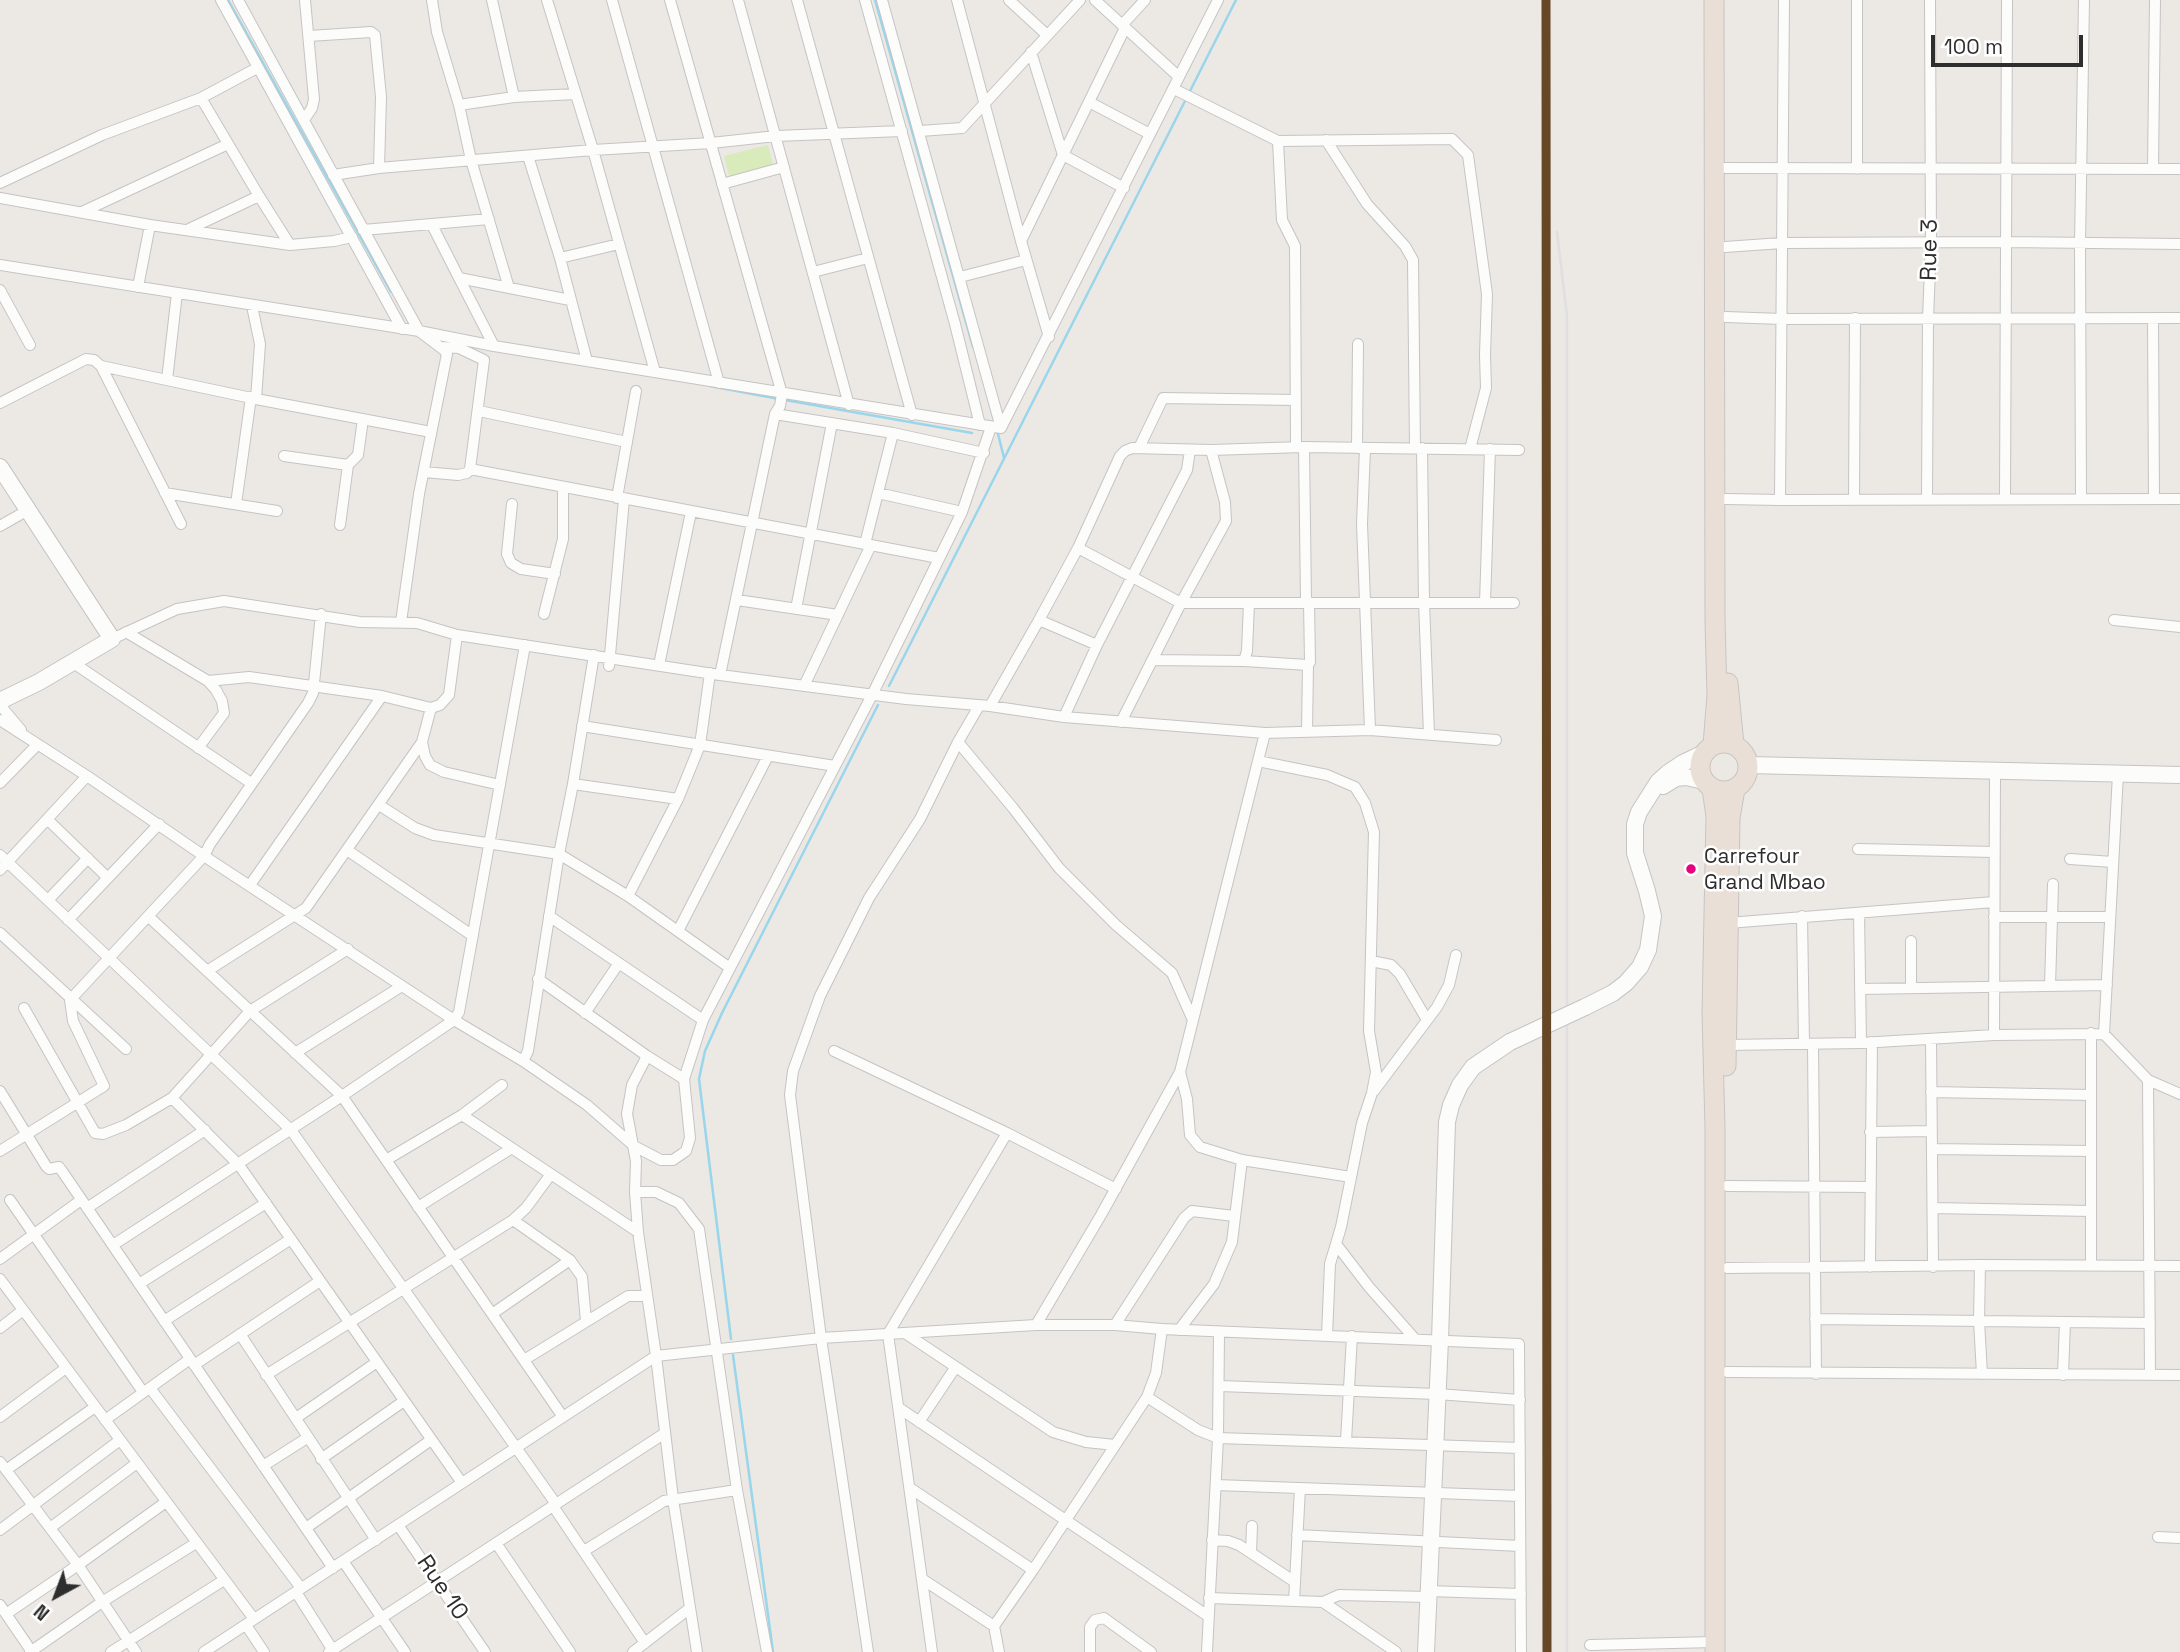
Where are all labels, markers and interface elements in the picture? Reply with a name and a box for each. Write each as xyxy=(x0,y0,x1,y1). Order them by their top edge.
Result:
scale bar xyxy=(1935,21,2087,65)
text: 100 m xyxy=(1944,33,2003,60)
street label: Rue 3 xyxy=(1916,219,1944,281)
place label: Carrefour Grand Mbao xyxy=(1704,844,1826,894)
marker: Carrefour Grand Mbao xyxy=(1684,862,1698,876)
street label: Rue 10 xyxy=(410,1550,474,1626)
north arrow xyxy=(21,1561,91,1631)
text: N xyxy=(29,1599,55,1626)

